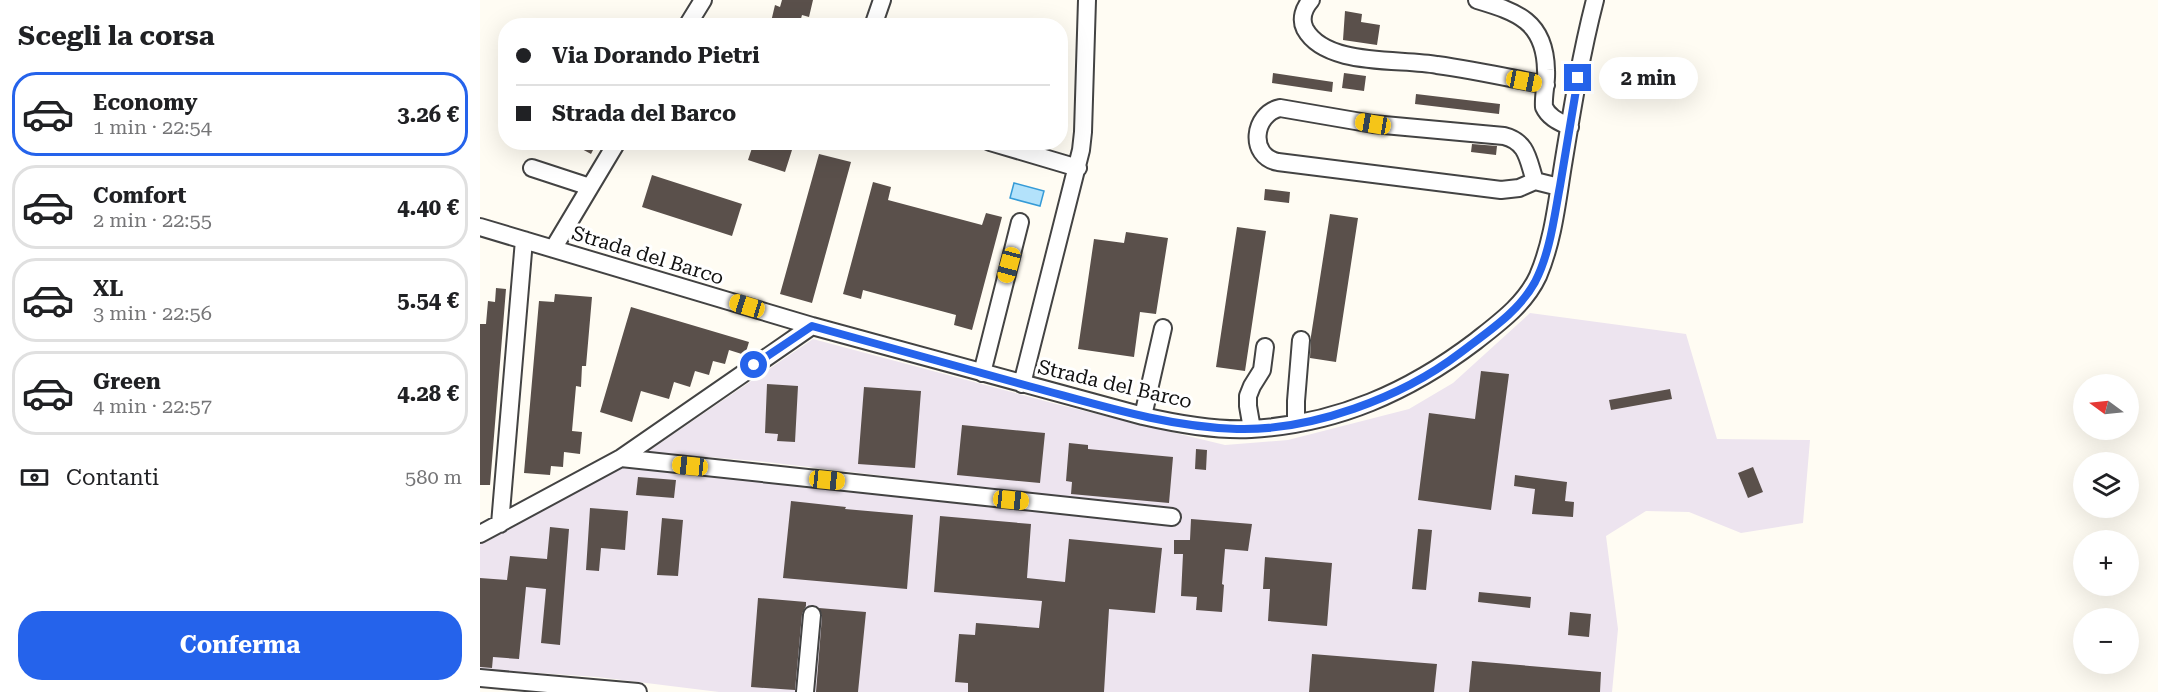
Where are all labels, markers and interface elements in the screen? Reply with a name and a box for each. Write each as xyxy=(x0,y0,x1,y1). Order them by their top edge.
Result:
text: Scegli la corsa xyxy=(18,20,215,52)
text: Via Dorando Pietri xyxy=(552,43,760,68)
callout: 2 min xyxy=(1599,57,1698,99)
route end xyxy=(1564,64,1591,91)
text: 2 min xyxy=(1621,66,1676,90)
car xyxy=(1505,69,1543,93)
icon: car xyxy=(21,87,75,141)
text: Economy xyxy=(93,90,197,115)
text: Strada del Barco xyxy=(552,101,736,126)
text: 3.26 € xyxy=(397,102,459,127)
car xyxy=(1354,112,1392,136)
text: 1 min · 22:54 xyxy=(93,115,212,139)
icon: car xyxy=(21,180,75,234)
text: Comfort xyxy=(93,183,186,208)
text: 4.40 € xyxy=(397,195,459,220)
text: 2 min · 22:55 xyxy=(93,208,212,232)
street label: Strada del Barco xyxy=(569,220,727,290)
car xyxy=(996,245,1022,285)
icon: car xyxy=(21,273,75,327)
text: XL xyxy=(93,276,123,301)
text: 5.54 € xyxy=(397,288,459,313)
car xyxy=(727,292,767,320)
text: 3 min · 22:56 xyxy=(93,301,212,325)
route start xyxy=(740,351,767,378)
street label: Strada del Barco xyxy=(1036,355,1194,413)
icon: car xyxy=(21,366,75,420)
text: Green xyxy=(93,369,161,394)
north arrow xyxy=(2073,374,2139,440)
map controls xyxy=(2073,374,2139,674)
text: 4.28 € xyxy=(397,381,459,406)
text: 4 min · 22:57 xyxy=(93,394,212,418)
button: layers xyxy=(2073,452,2139,518)
car xyxy=(671,455,709,477)
icon: cash xyxy=(18,461,51,494)
text: Contanti xyxy=(66,465,159,490)
text: 580 m xyxy=(405,465,462,489)
car xyxy=(808,469,846,491)
car xyxy=(992,489,1030,511)
button: + xyxy=(2073,530,2139,596)
button: − xyxy=(2073,608,2139,674)
button: Conferma xyxy=(18,611,462,680)

